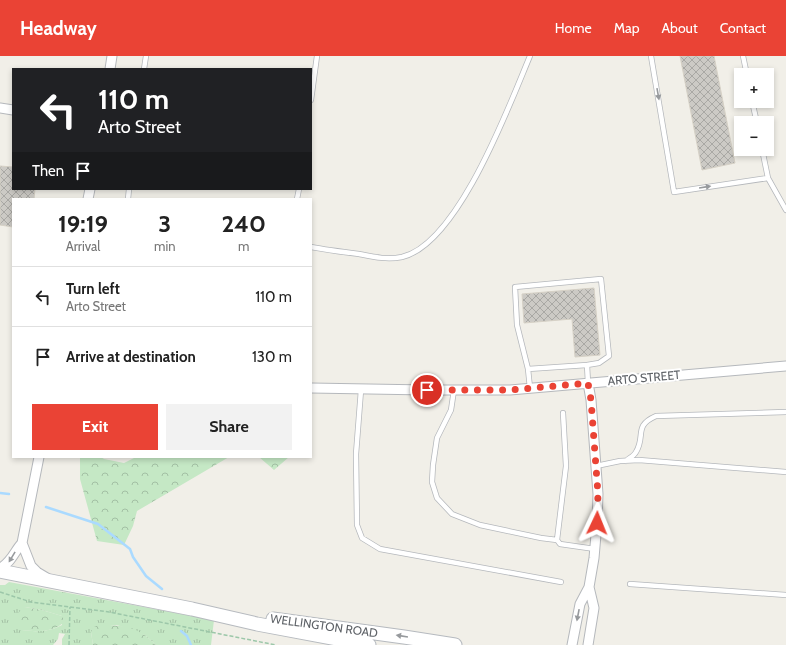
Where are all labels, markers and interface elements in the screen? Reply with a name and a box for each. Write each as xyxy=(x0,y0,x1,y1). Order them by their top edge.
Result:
text: Headway xyxy=(20,17,97,40)
text: Home xyxy=(555,19,592,37)
text: Map xyxy=(614,19,639,37)
text: About xyxy=(661,19,698,37)
text: Contact xyxy=(720,19,766,37)
map controls xyxy=(734,68,774,156)
button: + xyxy=(734,68,774,108)
text: 110 m xyxy=(98,82,169,116)
icon: left xyxy=(32,84,84,136)
one-way arrow xyxy=(655,88,661,101)
text: Arto Street xyxy=(98,116,181,138)
button: − xyxy=(734,116,774,156)
icon: arrive xyxy=(72,160,94,182)
text: Then xyxy=(32,162,64,180)
one-way arrow xyxy=(699,184,711,190)
text: 19:19 xyxy=(58,209,108,238)
text: 3 xyxy=(158,209,171,238)
text: 240 xyxy=(221,209,266,238)
text: Arrival xyxy=(66,238,100,254)
text: min xyxy=(154,238,175,254)
text: m xyxy=(238,238,249,254)
text: Turn left xyxy=(66,280,120,298)
icon: left xyxy=(32,286,54,308)
text: 110 m xyxy=(255,288,292,306)
text: Arto Street xyxy=(66,298,126,314)
icon: arrive xyxy=(32,346,54,368)
text: Arrive at destination xyxy=(66,348,196,366)
text: 130 m xyxy=(252,348,292,366)
street label: ARTO STREET xyxy=(607,367,681,388)
pin xyxy=(410,373,444,407)
icon: arrive xyxy=(416,379,438,401)
button: Exit xyxy=(32,404,158,450)
button: Share xyxy=(166,404,292,450)
position arrow xyxy=(576,502,618,544)
one-way arrow xyxy=(8,552,16,562)
one-way arrow xyxy=(575,609,581,621)
street label: WELLINGTON ROAD xyxy=(269,611,379,641)
one-way arrow xyxy=(396,633,408,639)

